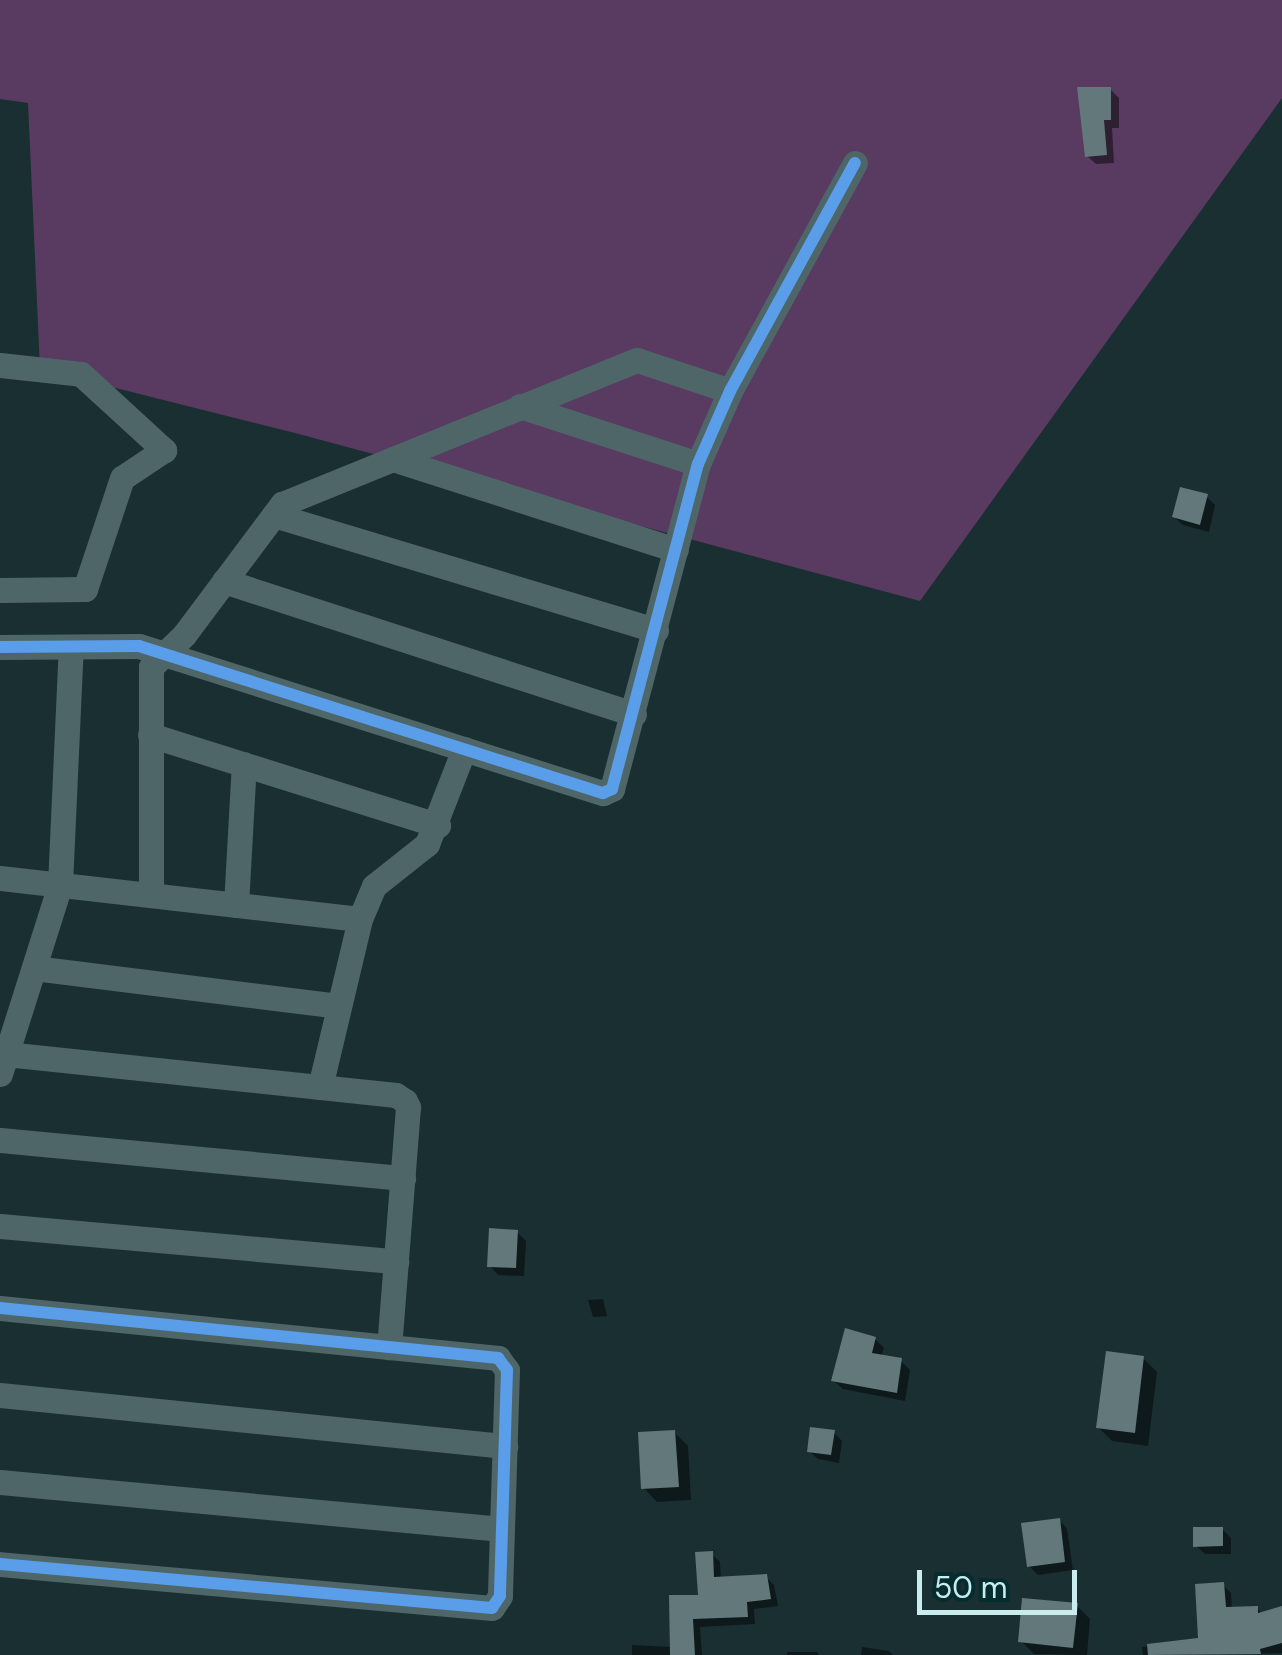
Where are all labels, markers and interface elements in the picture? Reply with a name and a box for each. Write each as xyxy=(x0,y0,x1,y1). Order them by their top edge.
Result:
scale bar xyxy=(922,1550,1082,1612)
text: 50 m xyxy=(934,1568,1008,1607)

